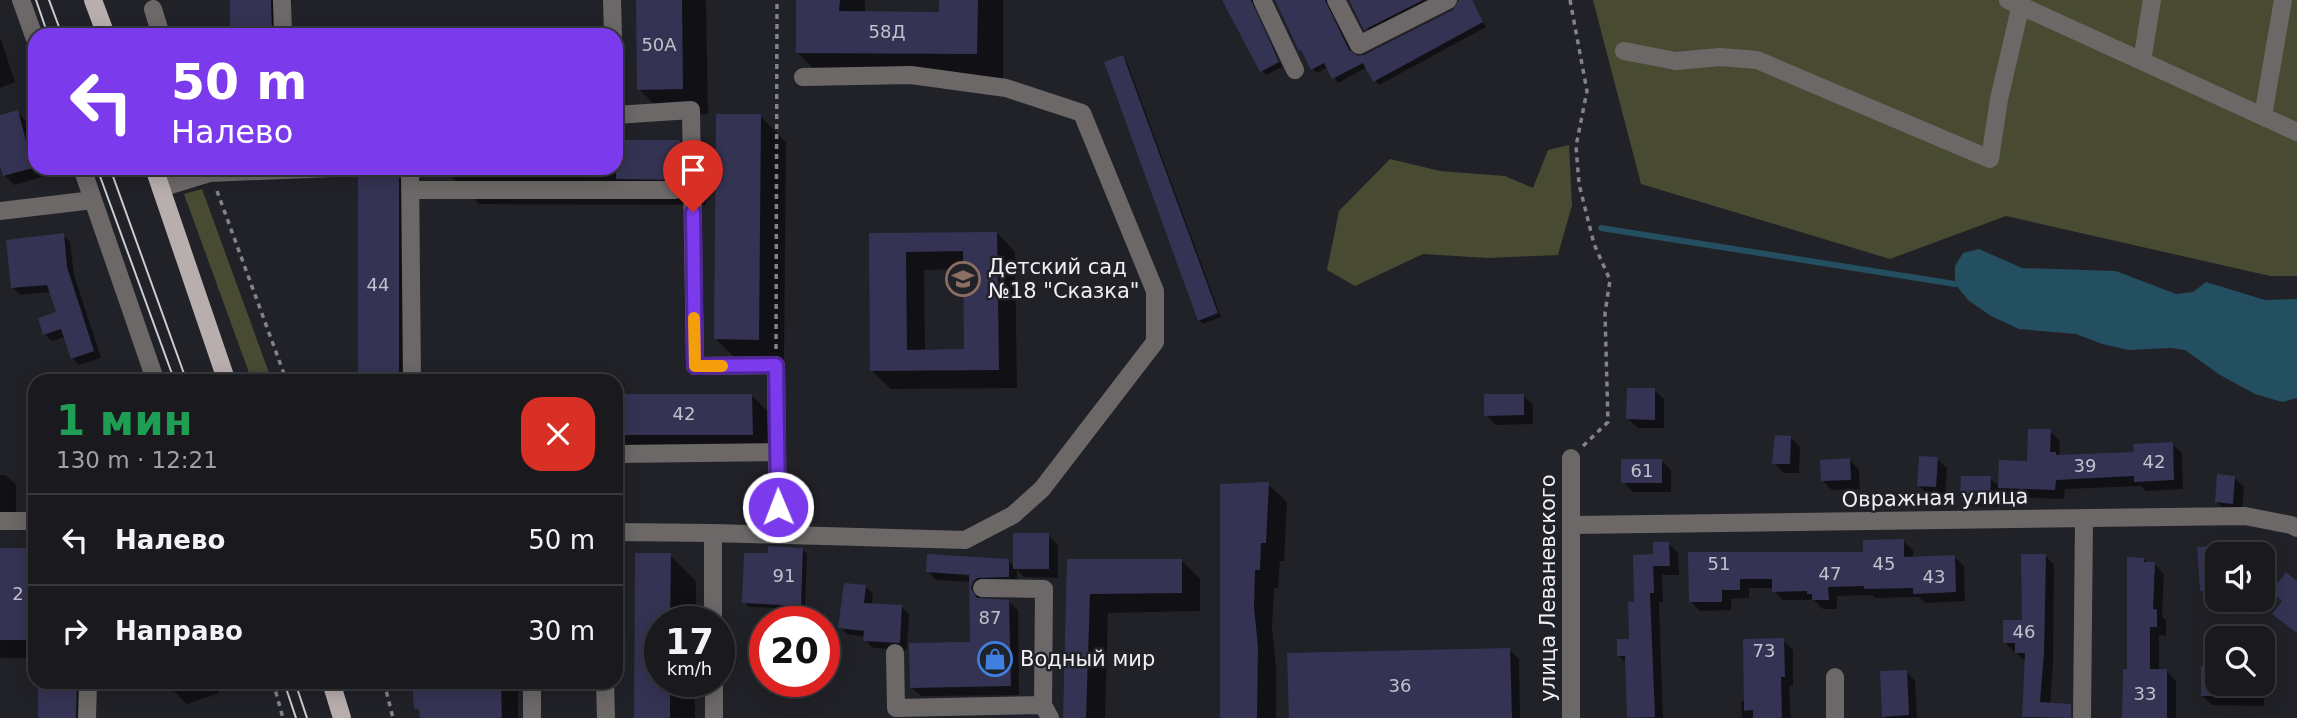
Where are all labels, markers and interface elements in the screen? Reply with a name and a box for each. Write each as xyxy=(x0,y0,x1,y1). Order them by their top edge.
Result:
house number: 58Д xyxy=(869,21,905,42)
house number: 50А xyxy=(641,34,677,55)
text: 50 m xyxy=(171,54,307,111)
icon: left xyxy=(56,56,147,147)
text: Налево xyxy=(171,113,293,151)
pin xyxy=(663,140,723,212)
icon: arrive xyxy=(674,151,712,189)
place label: Детский сад №18 "Сказка" xyxy=(988,255,1140,303)
school or university icon: Детский сад №18 "Сказка" xyxy=(944,260,982,298)
house number: 44 xyxy=(367,274,389,295)
text: 1 мин xyxy=(56,396,193,445)
button: close xyxy=(521,397,595,471)
house number: 42 xyxy=(673,403,695,424)
text: 130 m · 12:21 xyxy=(56,447,218,473)
house number: 42 xyxy=(2143,451,2165,472)
house number: 39 xyxy=(2074,455,2096,476)
house number: 61 xyxy=(1631,460,1653,481)
position arrow xyxy=(741,470,815,544)
street label: улица Леваневского xyxy=(1536,474,1560,702)
street label: Овражная улица xyxy=(1842,484,2028,512)
icon: left xyxy=(56,521,94,559)
text: Налево xyxy=(115,525,225,555)
text: 50 m xyxy=(528,525,595,555)
map controls xyxy=(2205,542,2275,696)
button: sound xyxy=(2205,542,2275,612)
house number: 51 xyxy=(1708,553,1730,574)
house number: 45 xyxy=(1873,553,1895,574)
house number: 47 xyxy=(1819,563,1841,584)
house number: 91 xyxy=(773,565,795,586)
house number: 43 xyxy=(1923,566,1945,587)
house number: 2 xyxy=(12,583,24,604)
speed limit sign: 20 xyxy=(749,606,840,697)
house number: 87 xyxy=(979,607,1001,628)
icon: right xyxy=(56,612,94,650)
text: Направо xyxy=(115,616,243,646)
text: 30 m xyxy=(528,616,595,646)
house number: 46 xyxy=(2013,621,2035,642)
text: 17 xyxy=(665,622,714,662)
button: search xyxy=(2205,626,2275,696)
shop icon: Водный мир xyxy=(976,640,1014,678)
house number: 73 xyxy=(1753,640,1775,661)
place label: Водный мир xyxy=(1020,647,1155,671)
text: km/h xyxy=(667,658,712,679)
house number: 36 xyxy=(1389,675,1411,696)
house number: 33 xyxy=(2134,683,2156,704)

